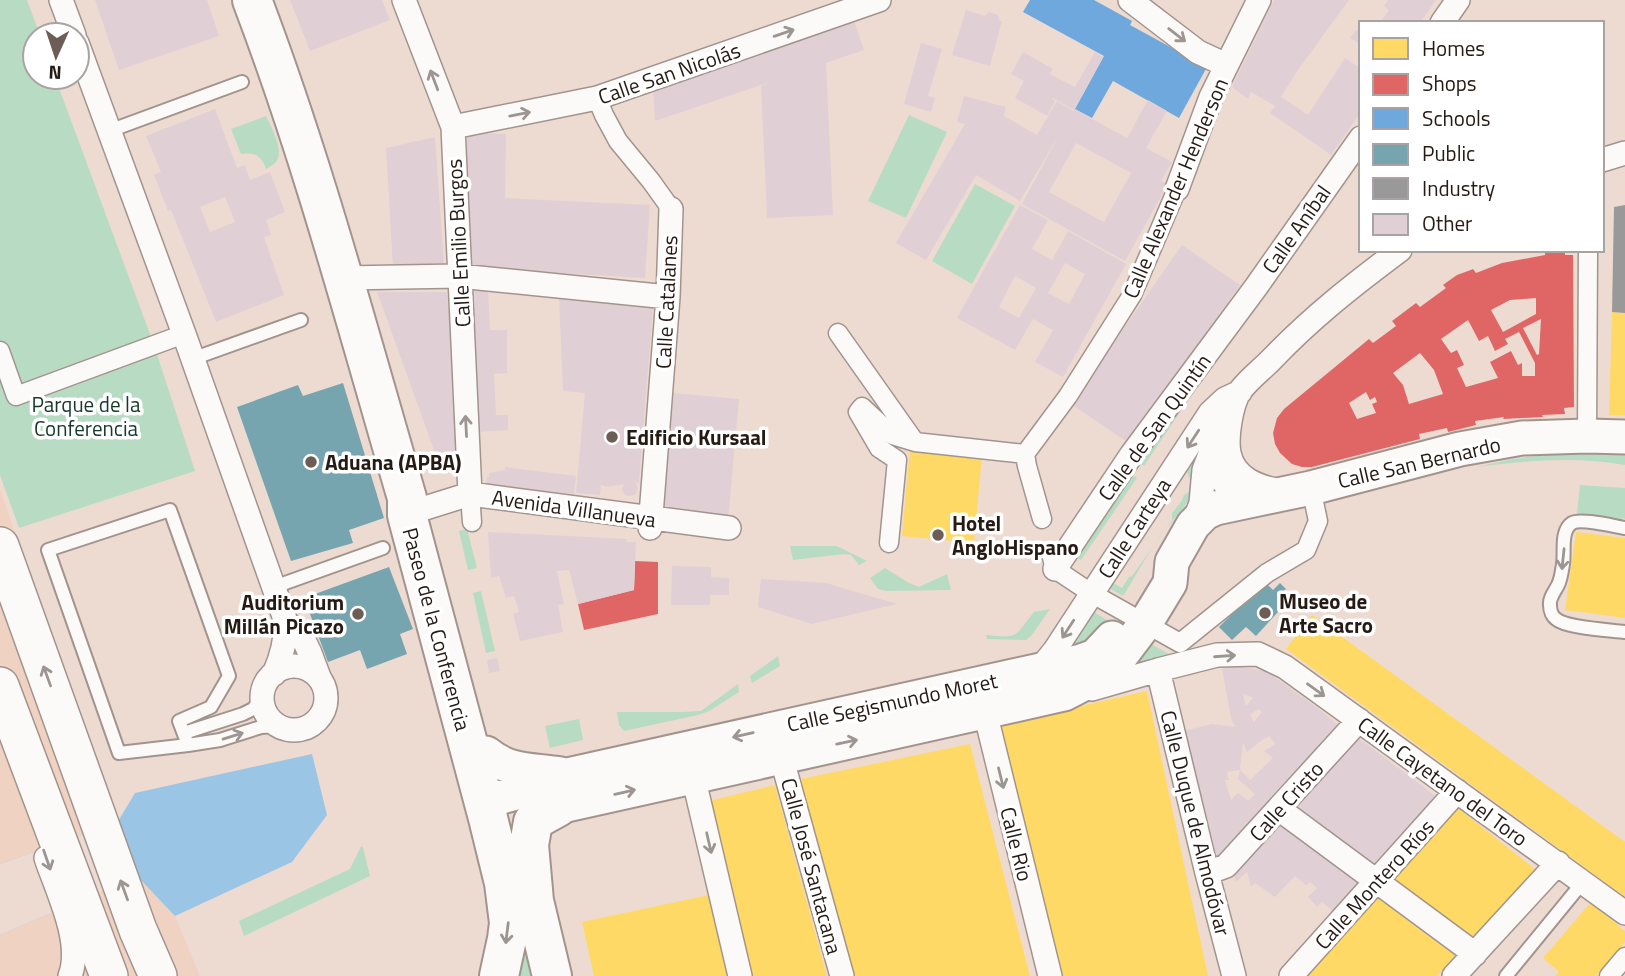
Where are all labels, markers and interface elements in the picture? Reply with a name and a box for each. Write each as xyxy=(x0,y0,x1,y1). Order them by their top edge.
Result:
north arrow xyxy=(21,21,91,91)
legend xyxy=(1359,21,1604,252)
one-way arrow xyxy=(772,26,794,38)
one-way arrow xyxy=(1167,27,1186,42)
text: Homes xyxy=(1422,32,1485,64)
street label: Calle San Nicolás xyxy=(593,34,745,112)
text: N xyxy=(48,59,62,88)
text: Shops xyxy=(1422,67,1477,99)
one-way arrow xyxy=(427,69,440,91)
street label: Calle Alexander Henderson xyxy=(1114,73,1236,303)
text: Schools xyxy=(1422,102,1491,134)
one-way arrow xyxy=(508,107,531,120)
text: Public xyxy=(1422,137,1475,169)
street label: Calle Emilio Burgos xyxy=(438,158,478,328)
text: Industry xyxy=(1422,172,1495,204)
street label: Calle Aníbal xyxy=(1254,178,1338,280)
text: Other xyxy=(1422,207,1472,239)
street label: Calle Catalanes xyxy=(647,234,685,370)
street label: Calle de San Quintín xyxy=(1090,347,1218,507)
park label: Parque de la Conferencia xyxy=(32,388,141,444)
one-way arrow xyxy=(460,415,473,438)
place label: Edificio Kursaal xyxy=(626,421,767,453)
one-way arrow xyxy=(1186,428,1200,448)
street label: Calle San Bernardo xyxy=(1334,428,1504,496)
marker: Edificio Kursaal xyxy=(604,429,620,445)
place label: Aduana (APBA) xyxy=(325,446,462,478)
marker: Aduana (APBA) xyxy=(303,454,319,470)
street label: Calle Carteya xyxy=(1089,471,1179,585)
street label: Avenida Villanueva xyxy=(490,481,658,535)
place label: Hotel AngloHispano xyxy=(952,507,1079,563)
street label: Paseo de la Conferencia xyxy=(394,524,480,735)
marker: Hotel AngloHispano xyxy=(930,527,946,543)
one-way arrow xyxy=(1556,547,1569,570)
place label: Museo de Arte Sacro xyxy=(1279,585,1373,641)
place label: Auditorium Millán Picazo xyxy=(224,586,344,642)
marker: Museo de Arte Sacro xyxy=(1257,605,1273,621)
marker: Auditorium Millán Picazo xyxy=(350,606,366,622)
one-way arrow xyxy=(1061,618,1075,638)
one-way arrow xyxy=(1213,649,1236,662)
street label: Calle Segismundo Moret xyxy=(784,664,1001,740)
one-way arrow xyxy=(40,665,52,687)
one-way arrow xyxy=(1306,682,1325,697)
street label: Calle Duque de Almodóvar xyxy=(1153,707,1239,939)
street label: Calle Cayetano del Toro xyxy=(1351,708,1535,854)
one-way arrow xyxy=(222,729,244,742)
one-way arrow xyxy=(732,729,755,743)
one-way arrow xyxy=(835,735,858,749)
street label: Calle Cristo xyxy=(1241,754,1331,848)
one-way arrow xyxy=(995,767,1008,789)
street label: Calle José Santacana xyxy=(773,774,851,958)
one-way arrow xyxy=(613,784,636,798)
street label: Calle Rio xyxy=(992,804,1042,884)
street label: Calle Montero Ríos xyxy=(1307,812,1441,956)
one-way arrow xyxy=(703,831,716,854)
one-way arrow xyxy=(42,848,54,870)
one-way arrow xyxy=(117,879,129,901)
one-way arrow xyxy=(501,921,514,944)

